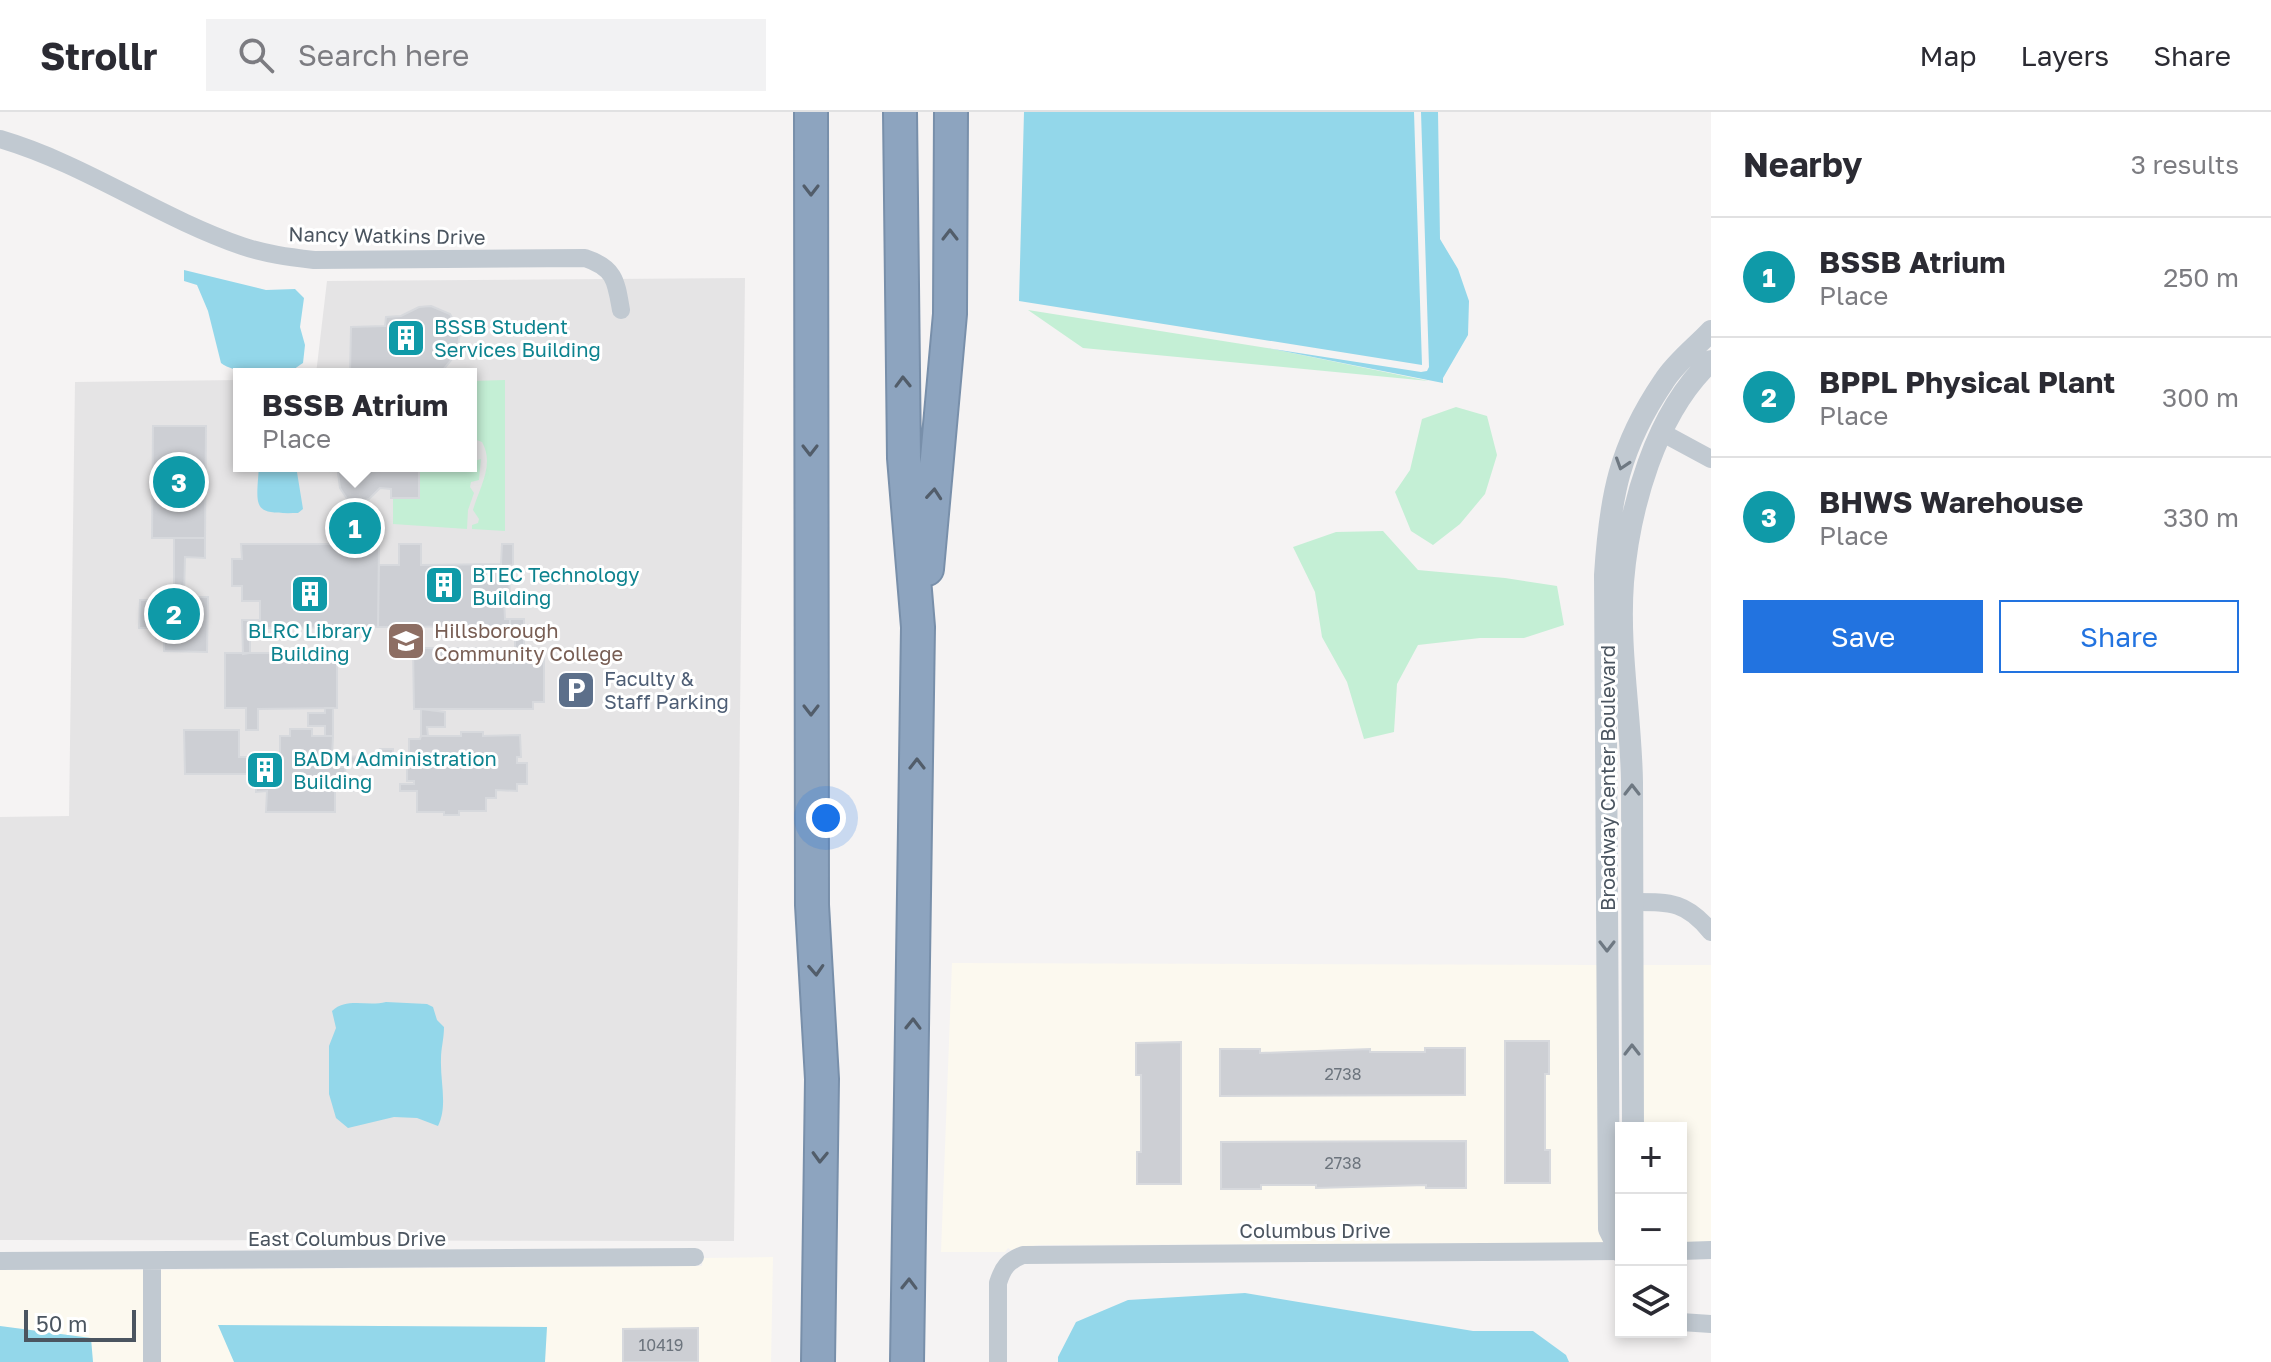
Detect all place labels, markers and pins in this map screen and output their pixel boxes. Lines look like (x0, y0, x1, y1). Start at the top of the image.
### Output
place label: BSSB Student Services Building (434, 314, 601, 361)
building icon: BSSB Student Services Building (385, 317, 427, 359)
pin: 3 (153, 452, 205, 512)
pin: 1 (329, 498, 381, 558)
place label: BTEC Technology Building (472, 562, 640, 609)
building icon: BTEC Technology Building (423, 564, 465, 606)
building icon: BLRC Library Building (289, 573, 331, 615)
pin: 2 (148, 584, 200, 644)
place label: BLRC Library Building (248, 618, 372, 665)
place label: Hillsborough Community College (434, 618, 623, 665)
school or university icon: Hillsborough Community College (385, 620, 427, 662)
place label: Faculty & Staff Parking (604, 666, 729, 713)
parking icon: Faculty & Staff Parking (555, 669, 597, 711)
place label: BADM Administration Building (293, 746, 497, 793)
building icon: BADM Administration Building (244, 749, 286, 791)

